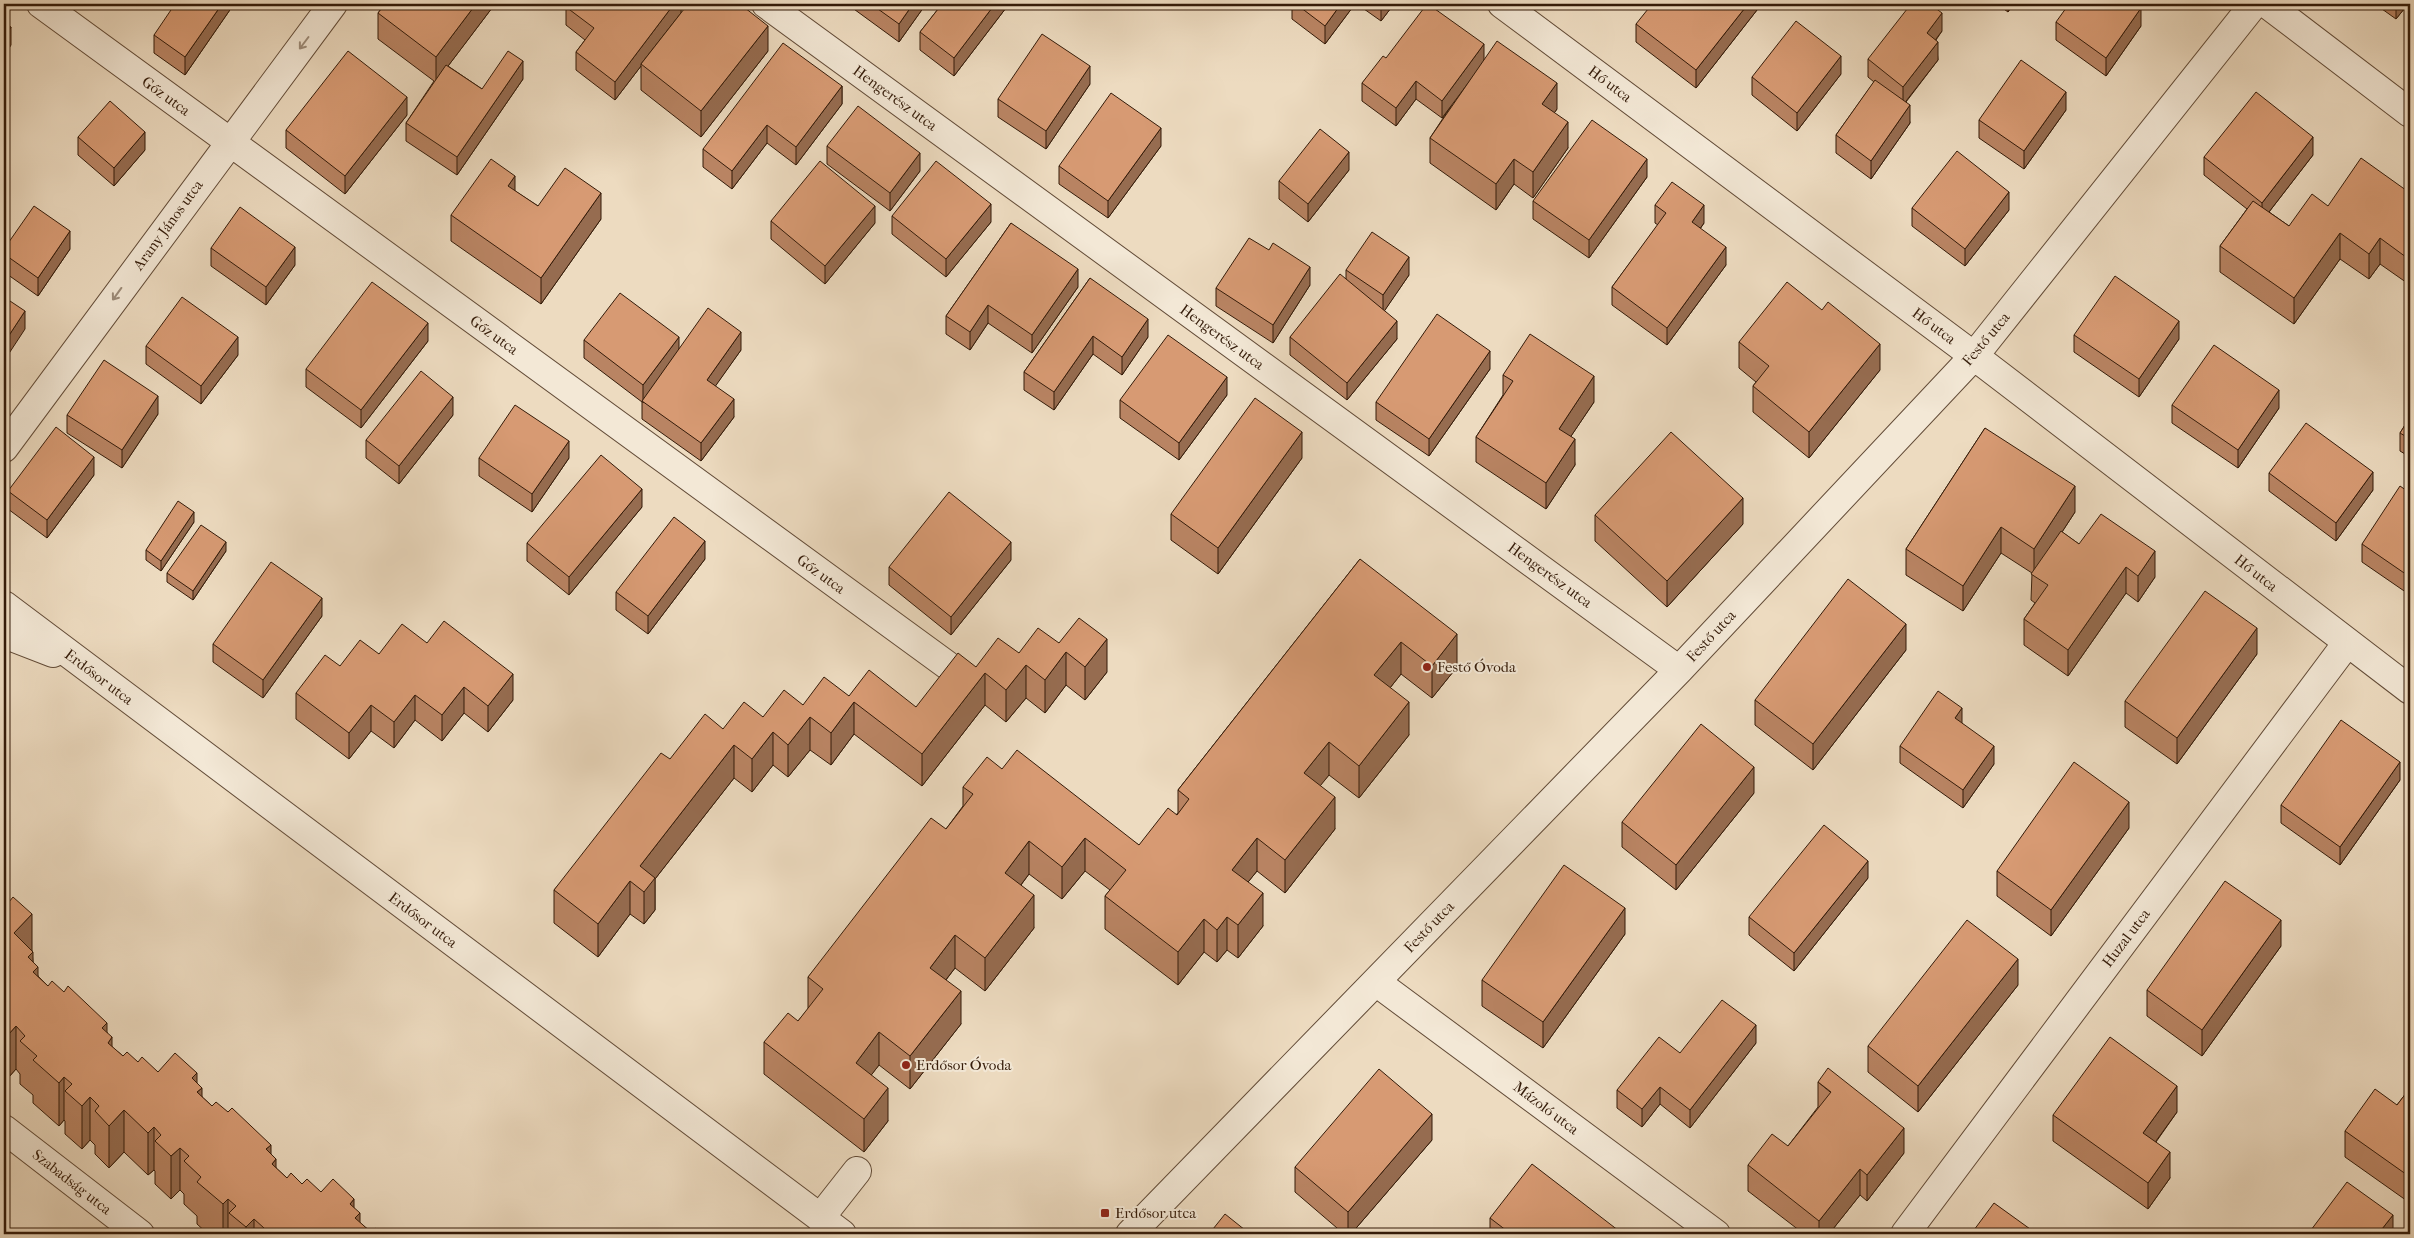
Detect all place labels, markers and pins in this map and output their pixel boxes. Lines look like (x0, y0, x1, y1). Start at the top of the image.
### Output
place label: Festő Óvoda (1437, 658, 1517, 676)
marker: Festő Óvoda (1421, 661, 1433, 673)
place label: Erdősor Óvoda (916, 1056, 1013, 1074)
marker: Erdősor Óvoda (900, 1059, 912, 1071)
place label: Erdősor utca (1115, 1204, 1197, 1222)
marker: Erdősor utca (1099, 1207, 1111, 1219)

